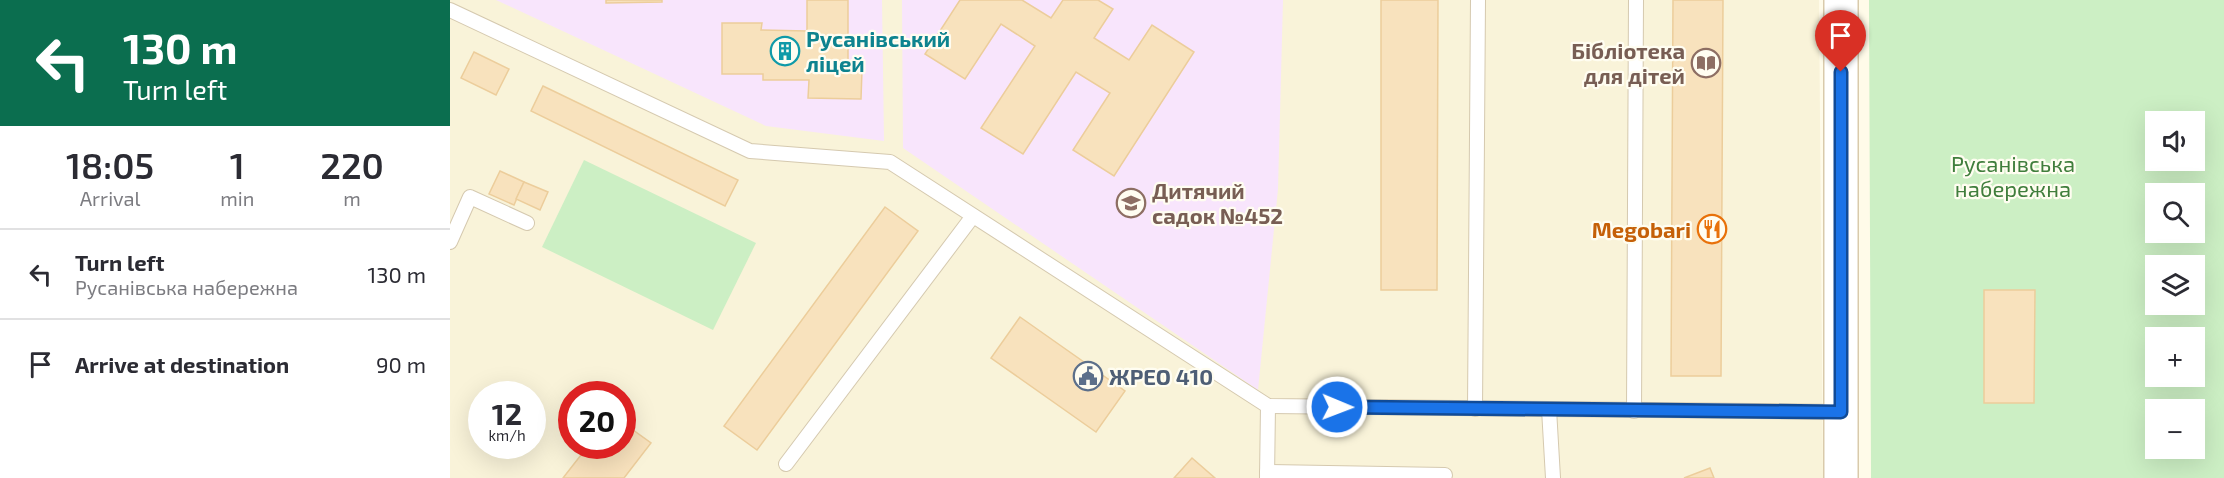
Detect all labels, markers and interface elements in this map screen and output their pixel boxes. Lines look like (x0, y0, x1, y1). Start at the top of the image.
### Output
pin (1815, 10, 1866, 72)
icon: arrive (1824, 19, 1857, 52)
text: 130 m (123, 22, 238, 72)
icon: left (24, 24, 102, 102)
place label: Русанівський ліцей (806, 25, 950, 76)
building icon: Русанівський ліцей (769, 35, 801, 67)
place label: Бібліотека для дітей (1571, 37, 1685, 88)
library icon: Бібліотека для дітей (1690, 47, 1722, 79)
text: Turn left (123, 73, 227, 105)
map controls (2145, 111, 2205, 459)
button: sound (2145, 111, 2205, 171)
text: 18:05 (66, 143, 154, 186)
text: 1 (230, 143, 245, 186)
text: 220 (320, 143, 384, 186)
park label: Русанівська набережна (1951, 150, 2075, 201)
place label: Дитячий садок №452 (1152, 177, 1283, 228)
button: search (2145, 183, 2205, 243)
text: Arrival (80, 186, 141, 210)
text: min (220, 186, 254, 210)
text: m (343, 186, 361, 210)
school or university icon: Дитячий садок №452 (1115, 187, 1147, 219)
restaurant icon: Megobari (1696, 213, 1728, 245)
place label: Megobari (1592, 216, 1691, 242)
text: Turn left (75, 249, 164, 275)
button: layers (2145, 255, 2205, 315)
icon: left (24, 258, 57, 291)
text: 130 m (368, 261, 426, 287)
text: Русанівська набережна (75, 275, 298, 299)
button: + (2145, 327, 2205, 387)
icon: arrive (24, 348, 57, 381)
text: Arrive at destination (75, 351, 289, 377)
text: 90 m (376, 351, 426, 377)
public building icon: ЖРЕО 410 (1072, 360, 1104, 392)
place label: ЖРЕО 410 (1109, 363, 1213, 389)
position arrow (1305, 375, 1369, 439)
speed limit sign: 20 (558, 381, 636, 459)
text: 12 (492, 395, 522, 431)
button: − (2145, 399, 2205, 459)
text: km/h (488, 426, 526, 444)

